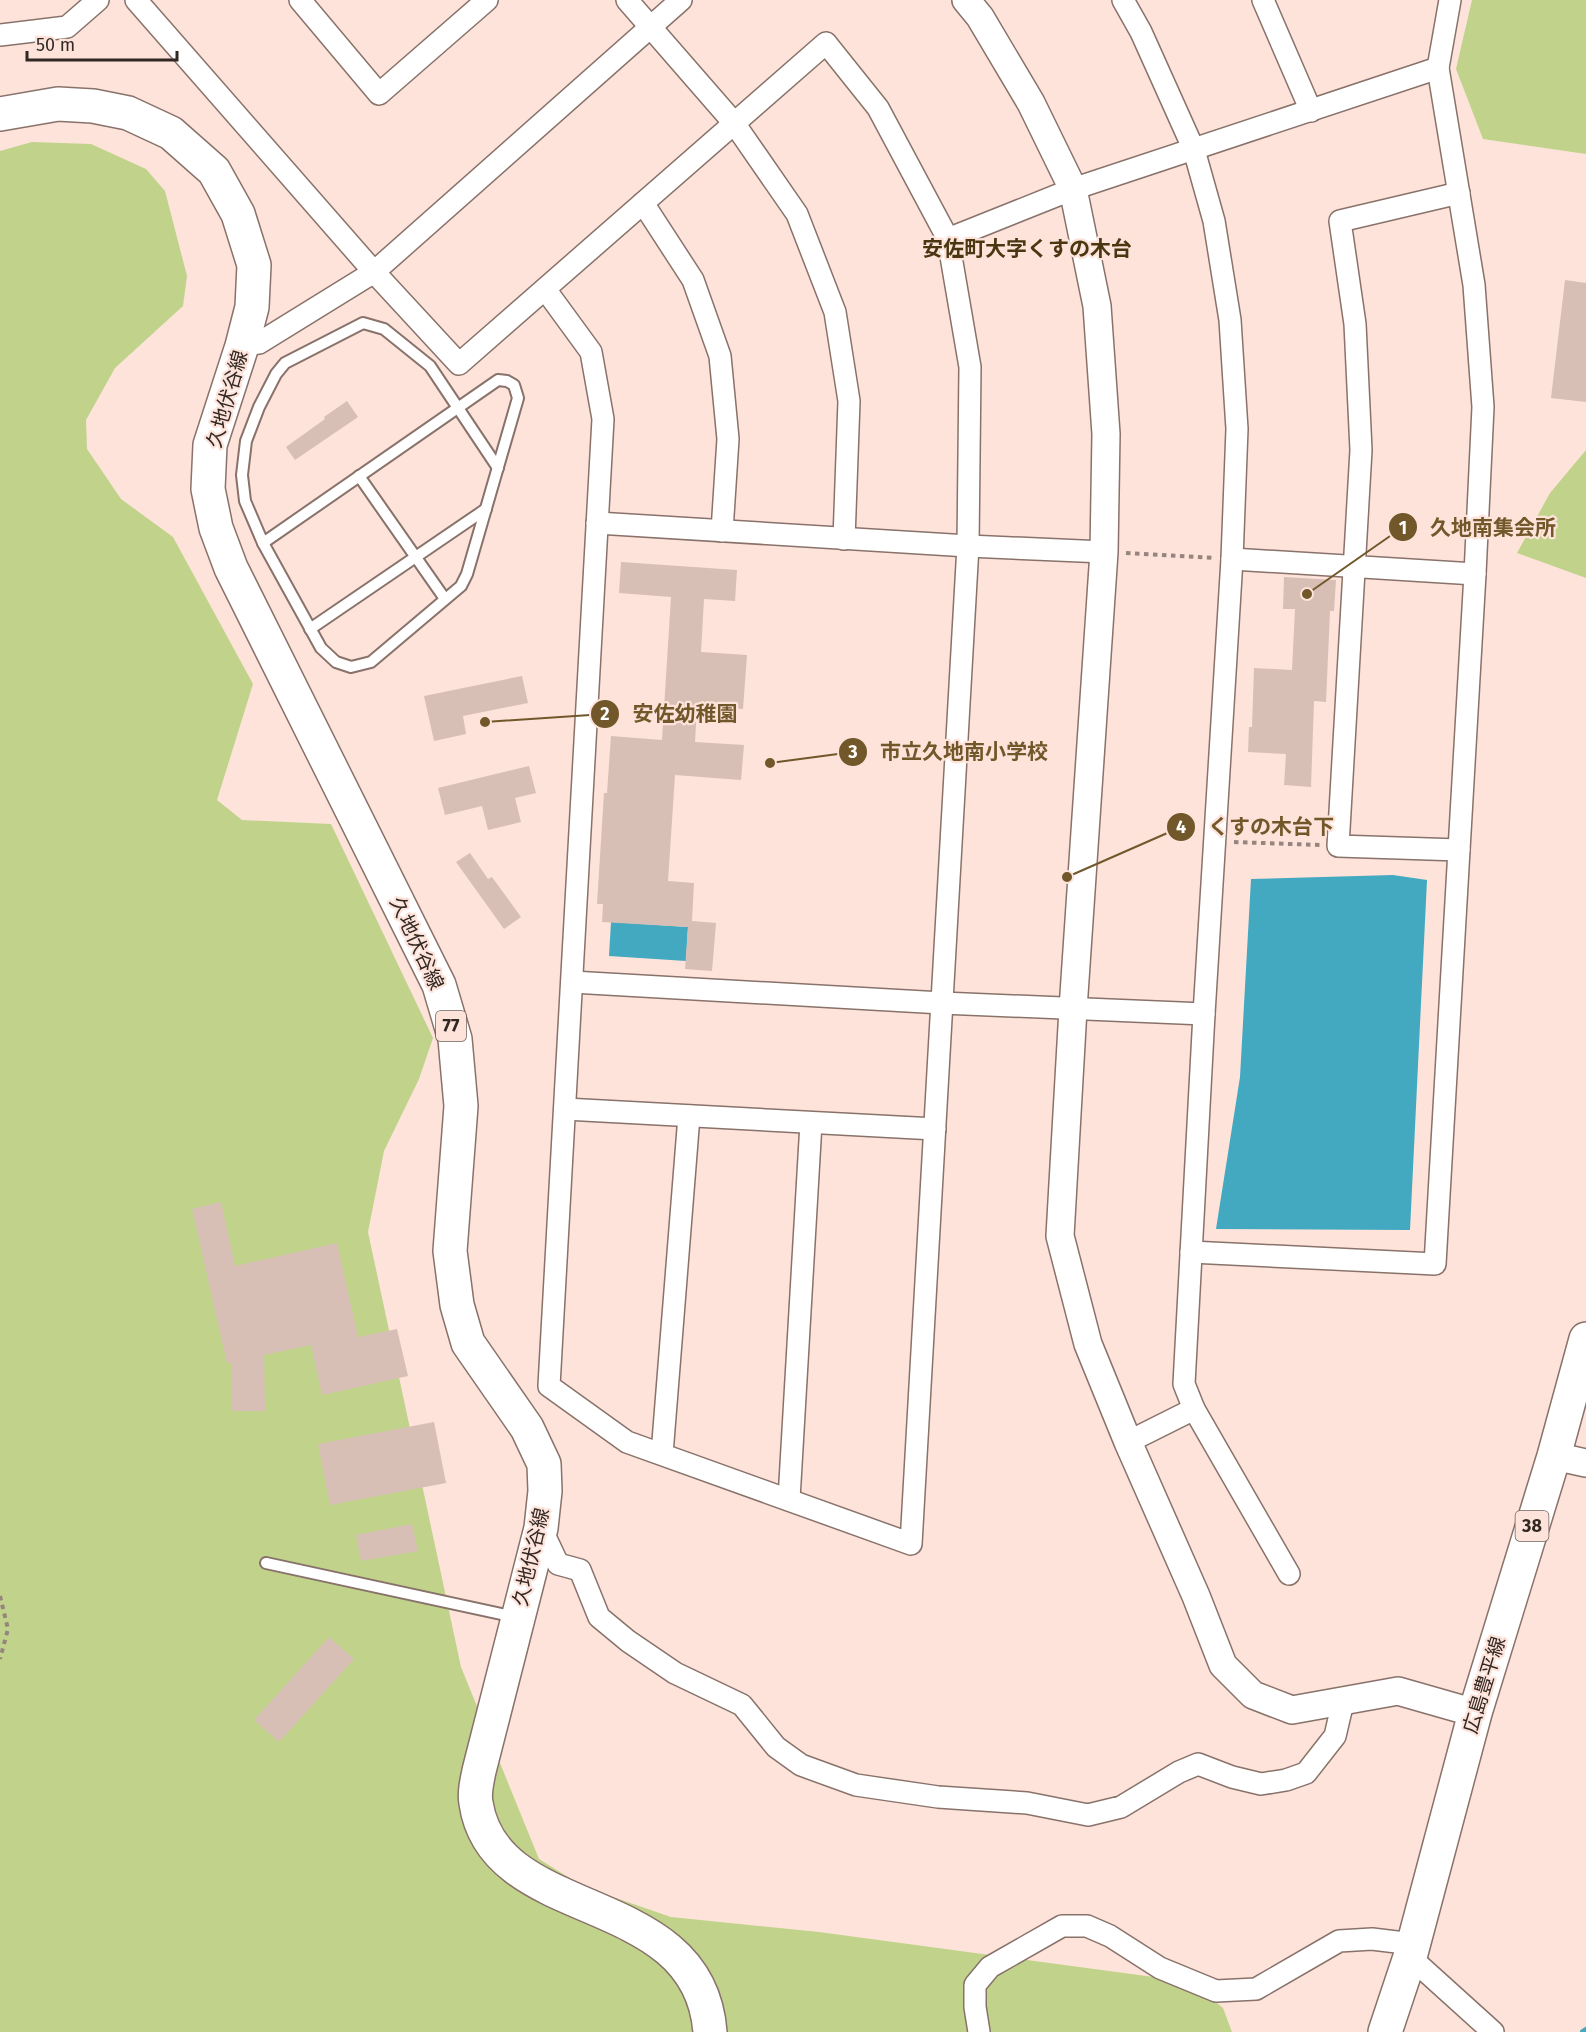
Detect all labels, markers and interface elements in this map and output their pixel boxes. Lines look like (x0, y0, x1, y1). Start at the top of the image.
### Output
scale bar (27, 24, 177, 62)
text: 50 m (36, 34, 75, 56)
district label: 安佐町大字くすの木台 (922, 236, 1132, 262)
street label: 久地伏谷線 (202, 348, 252, 450)
callout: 久地南集会所 (1388, 508, 1568, 547)
text: 久地南集会所 (1430, 515, 1556, 541)
text: 1 (1399, 517, 1407, 539)
callout: 安佐幼稚園 (590, 694, 749, 733)
text: 安佐幼稚園 (633, 701, 738, 727)
text: 2 (600, 703, 610, 725)
callout: 市立久地南小学校 (838, 732, 1060, 771)
text: 市立久地南小学校 (880, 739, 1048, 765)
text: 3 (847, 741, 858, 763)
callout: くすの木台下 (1166, 807, 1346, 846)
text: くすの木台下 (1208, 814, 1334, 840)
text: 4 (1176, 816, 1186, 838)
street label: 久地伏谷線 (385, 893, 449, 993)
road number: 77 (436, 1011, 466, 1041)
street label: 久地伏谷線 (508, 1506, 554, 1608)
road number: 38 (1516, 1511, 1549, 1541)
street label: 広島豊平線 (1458, 1634, 1510, 1736)

